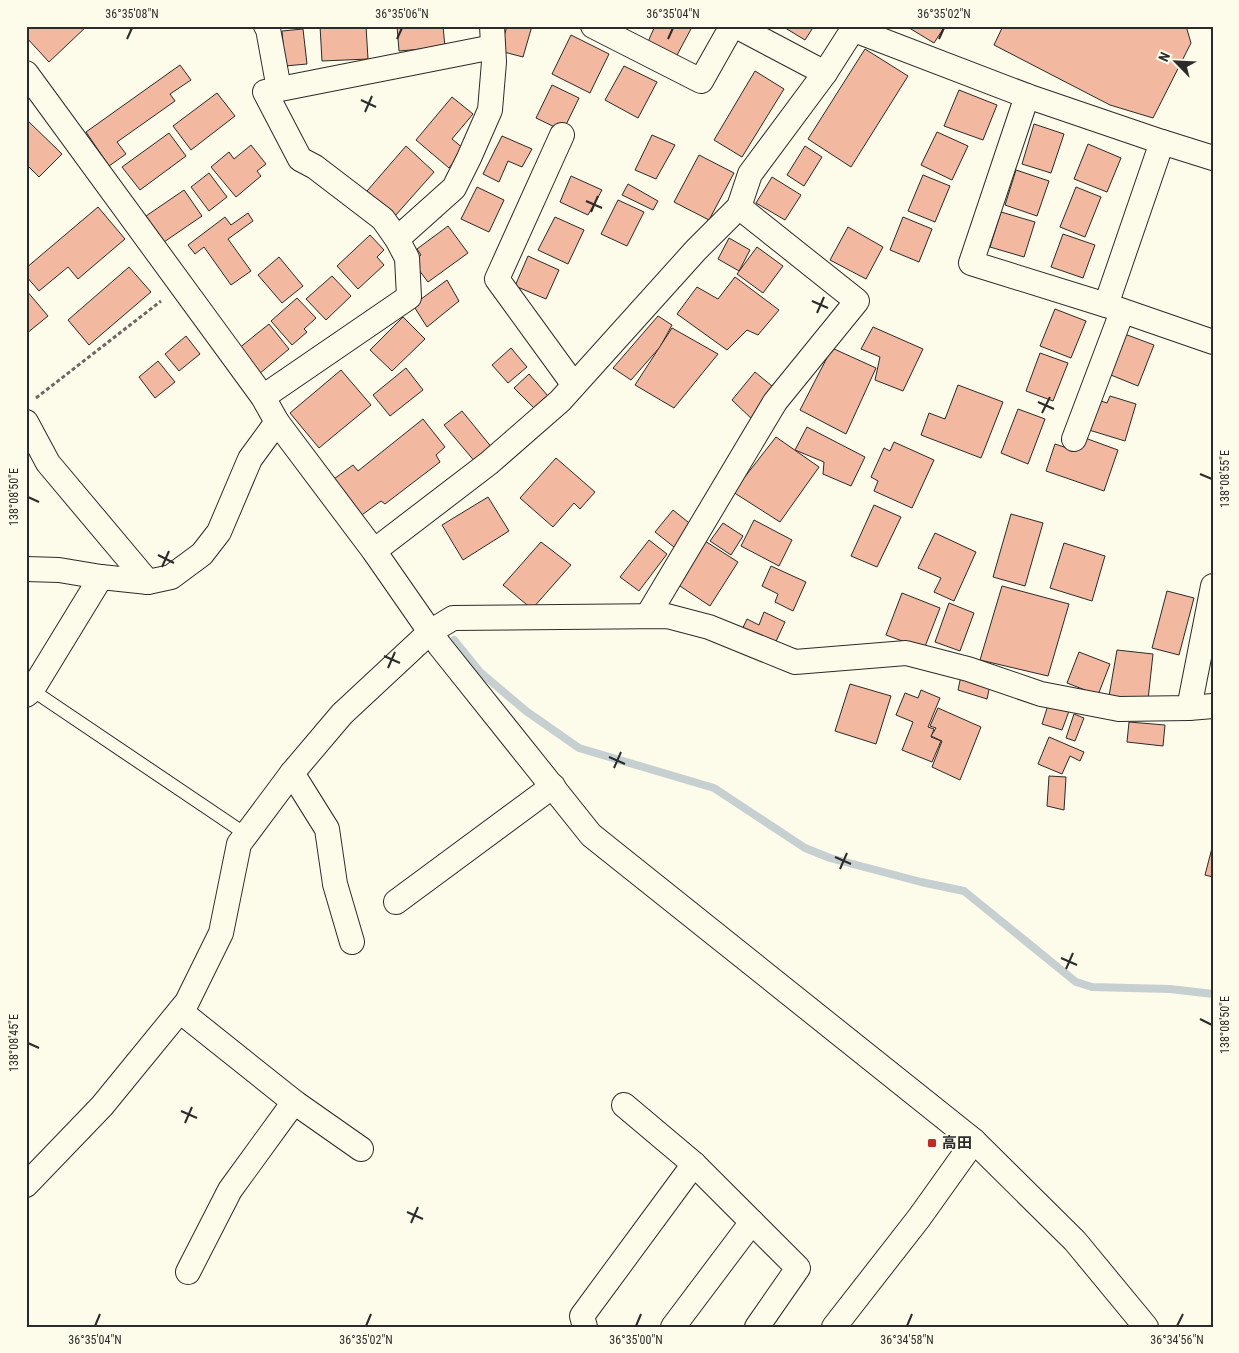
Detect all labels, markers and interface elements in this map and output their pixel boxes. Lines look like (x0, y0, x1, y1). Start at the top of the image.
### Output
text: 36°35'08"N (105, 7, 159, 21)
text: 36°35'06"N (375, 7, 429, 21)
text: 36°35'04"N (646, 7, 700, 21)
text: 36°35'02"N (917, 7, 971, 21)
north arrow (1152, 38, 1202, 88)
text: N (1155, 50, 1173, 64)
text: 138°08'55"E (1218, 450, 1232, 508)
text: 138°08'50"E (7, 468, 21, 526)
text: 138°08'50"E (1218, 996, 1232, 1054)
text: 138°08'45"E (7, 1014, 21, 1072)
place label: 高田 (942, 1134, 972, 1152)
marker: 高田 (926, 1137, 938, 1149)
text: 36°35'04"N (68, 1333, 122, 1347)
text: 36°35'02"N (339, 1333, 393, 1347)
text: 36°35'00"N (609, 1333, 663, 1347)
text: 36°34'58"N (880, 1333, 934, 1347)
text: 36°34'56"N (1150, 1333, 1204, 1347)

